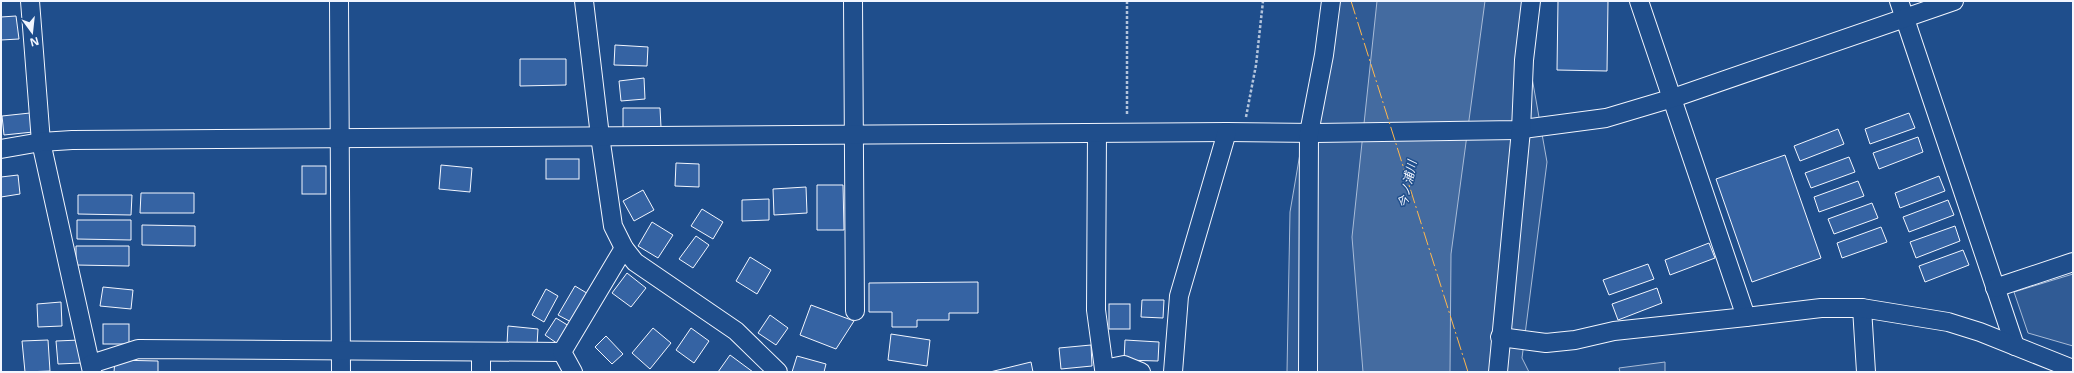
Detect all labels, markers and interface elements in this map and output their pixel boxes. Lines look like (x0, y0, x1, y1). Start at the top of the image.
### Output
north arrow (12, 12, 52, 52)
text: N (28, 34, 41, 51)
water label: 今ノ浦川 (1394, 157, 1421, 209)

